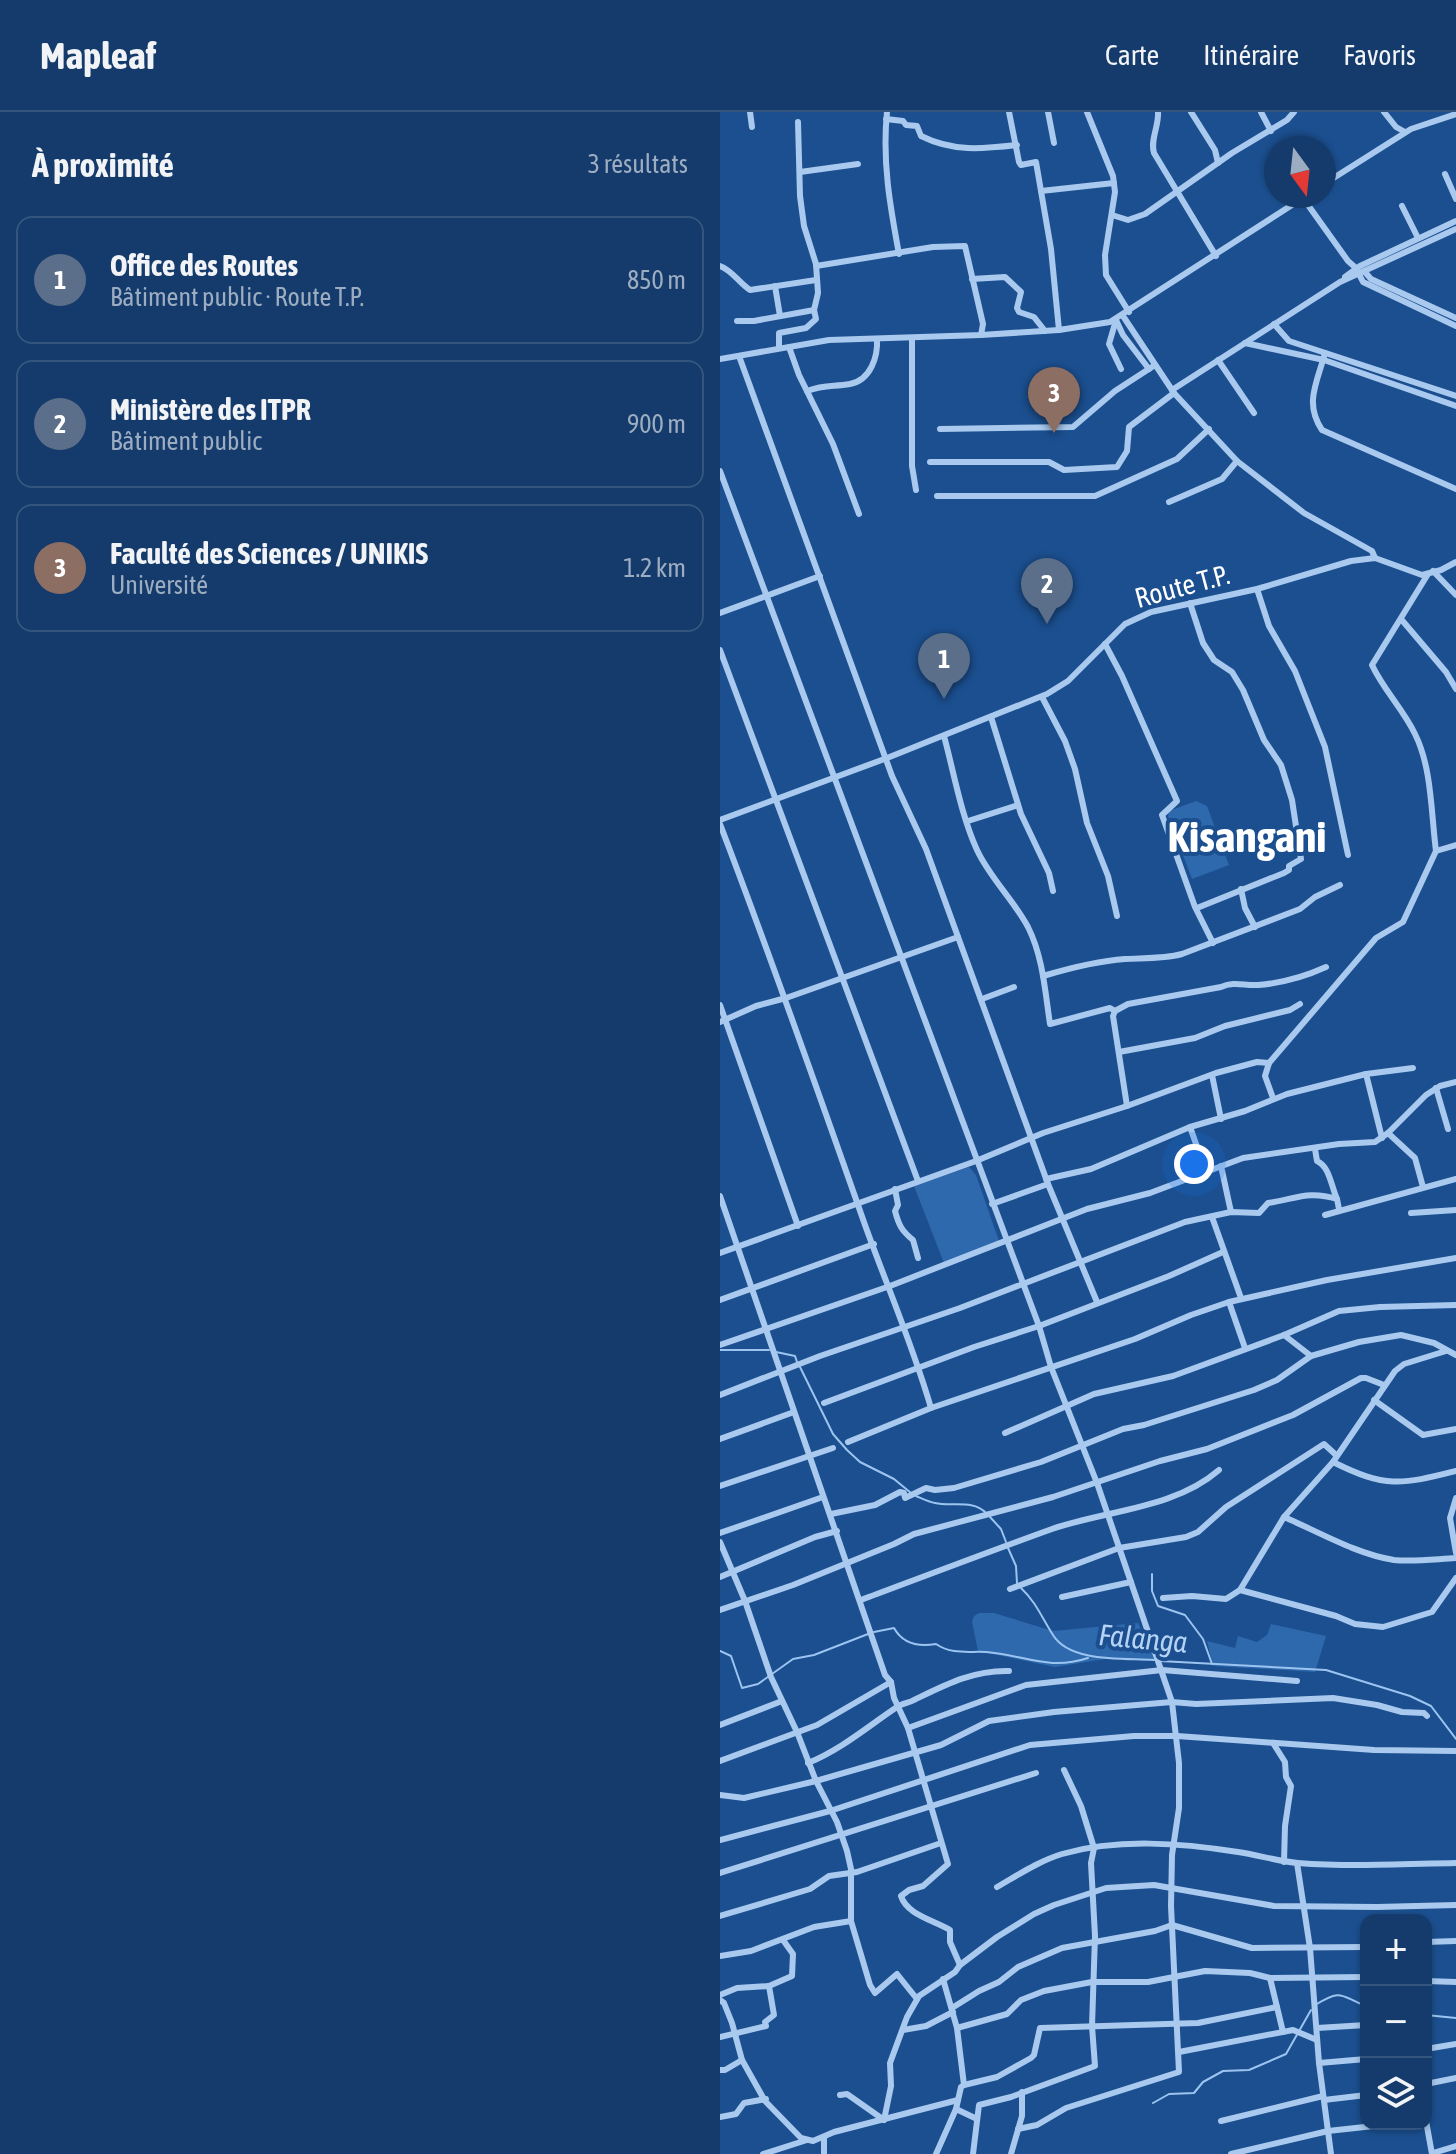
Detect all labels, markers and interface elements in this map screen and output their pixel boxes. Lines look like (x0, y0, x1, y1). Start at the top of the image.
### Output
text: Mapleaf (40, 34, 156, 77)
text: Carte (1105, 39, 1159, 71)
text: Itinéraire (1203, 39, 1299, 71)
text: Favoris (1343, 39, 1416, 71)
north arrow (1264, 136, 1336, 208)
text: À proximité (32, 145, 174, 184)
text: 3 résultats (588, 149, 688, 179)
text: Office des Routes (110, 248, 298, 282)
text: 1 (54, 265, 66, 295)
text: 850 m (627, 265, 686, 295)
text: Bâtiment public · Route T.P. (110, 282, 364, 312)
pin: 3 (1028, 367, 1080, 433)
text: Ministère des ITPR (110, 392, 311, 426)
text: 2 (54, 409, 66, 439)
text: 900 m (627, 409, 686, 439)
text: Bâtiment public (110, 426, 262, 456)
text: Faculté des Sciences / UNIKIS (110, 536, 428, 570)
text: 3 (54, 553, 66, 583)
text: 1.2 km (623, 553, 686, 583)
pin: 2 (1021, 558, 1073, 624)
street label: Route T.P. (1131, 558, 1233, 614)
text: Université (110, 570, 208, 600)
pin: 1 (918, 633, 970, 699)
district label: Kisangani (1168, 811, 1326, 861)
your location (1174, 1144, 1214, 1184)
water label: Falanga (1097, 1617, 1189, 1659)
map controls (1360, 1914, 1432, 2130)
button: + (1360, 1914, 1432, 1986)
button: − (1360, 1986, 1432, 2058)
button: layers (1360, 2058, 1432, 2130)

